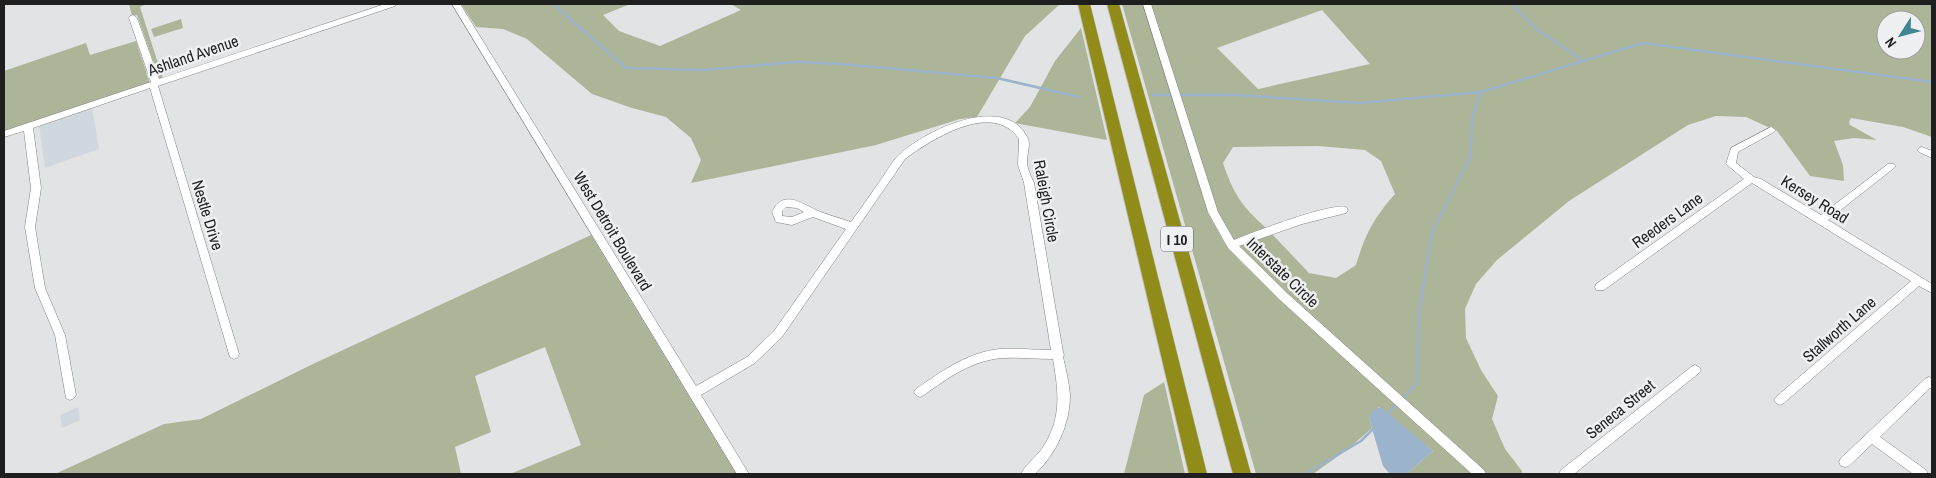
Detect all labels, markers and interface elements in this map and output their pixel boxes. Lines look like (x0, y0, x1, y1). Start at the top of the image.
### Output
north arrow (1876, 10, 1926, 60)
street label: Ashland Avenue (144, 29, 241, 81)
text: N (1881, 34, 1900, 51)
street label: Raleigh Circle (1029, 158, 1065, 244)
street label: West Detroit Boulevard (569, 167, 657, 295)
street label: Kersey Road (1777, 170, 1853, 228)
street label: Nestle Drive (187, 177, 229, 253)
street label: Reeders Lane (1627, 187, 1707, 253)
road number: I 10 (1161, 226, 1193, 252)
street label: Interstate Circle (1242, 232, 1324, 312)
street label: Stallworth Lane (1798, 291, 1880, 367)
street label: Seneca Street (1581, 374, 1660, 444)

